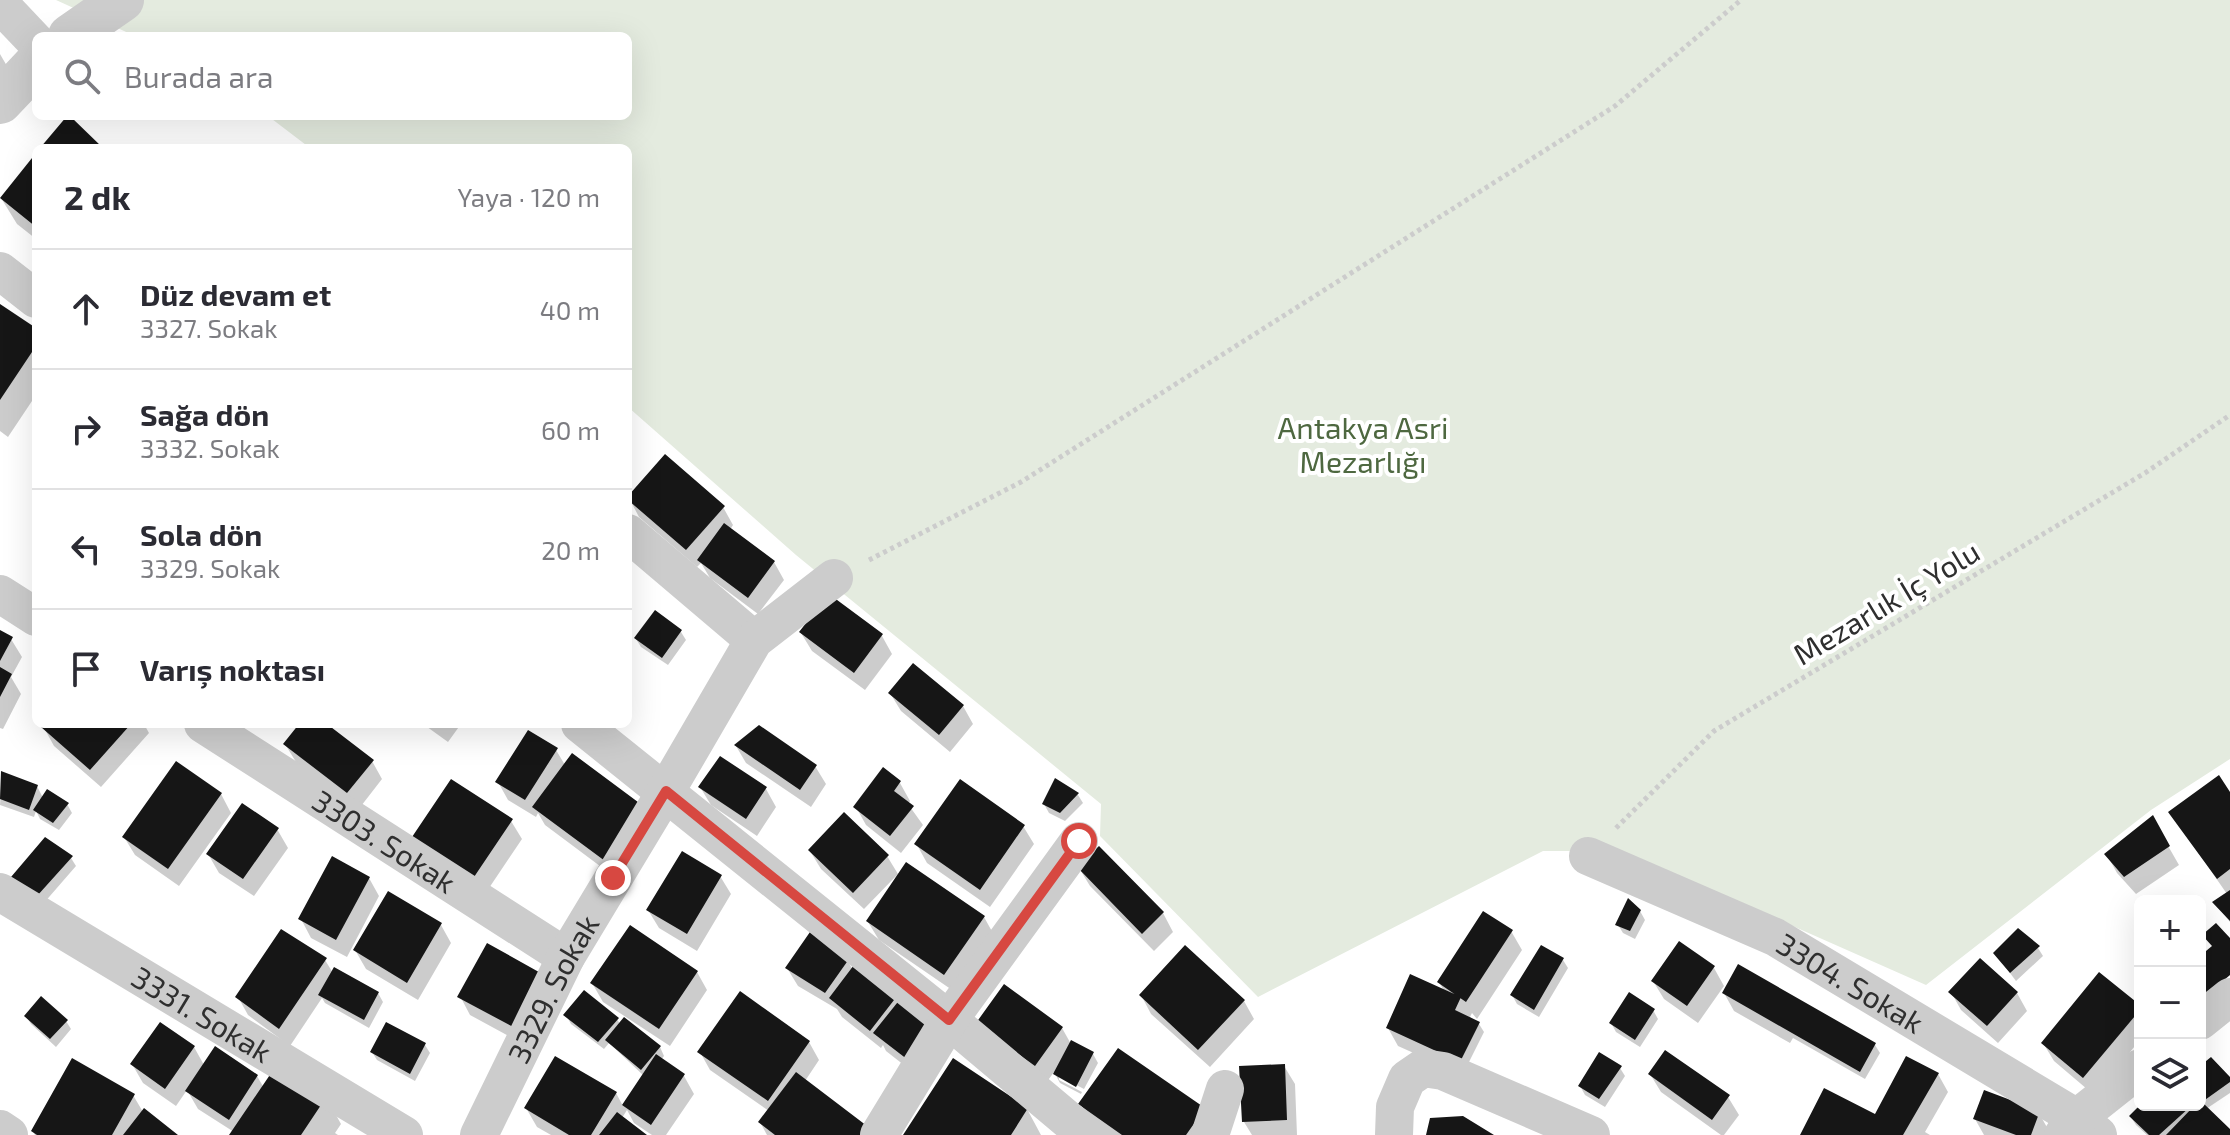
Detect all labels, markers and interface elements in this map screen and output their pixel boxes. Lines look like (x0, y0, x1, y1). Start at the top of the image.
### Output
search box (32, 32, 632, 120)
icon: search (60, 54, 104, 98)
text: Burada ara (124, 58, 274, 94)
text: 2 dk (64, 176, 130, 217)
text: Yaya · 120 m (458, 181, 600, 212)
text: Düz devam et (140, 276, 331, 312)
icon: ahead (64, 287, 108, 331)
text: 40 m (540, 294, 600, 325)
text: 3327. Sokak (140, 312, 278, 343)
text: Sağa dön (140, 396, 269, 432)
icon: right (64, 407, 108, 451)
park label: Antakya Asri Mezarlığı (1278, 409, 1448, 479)
text: 60 m (541, 414, 600, 445)
text: 3332. Sokak (140, 432, 280, 463)
text: Sola dön (140, 516, 262, 552)
icon: left (64, 527, 108, 571)
street label: Mezarlık İç Yolu (1786, 532, 1986, 673)
text: 20 m (541, 534, 600, 565)
text: 3329. Sokak (140, 552, 280, 583)
icon: arrive (64, 647, 108, 691)
text: Varış noktası (140, 651, 325, 687)
street label: 3303. Sokak (307, 782, 463, 900)
route start (1061, 823, 1097, 859)
route end (595, 860, 631, 896)
map controls (2134, 895, 2206, 1111)
button: + (2134, 895, 2206, 967)
street label: 3329. Sokak (499, 908, 606, 1068)
street label: 3304. Sokak (1771, 925, 1930, 1040)
street label: 3331. Sokak (126, 958, 279, 1069)
button: − (2134, 967, 2206, 1039)
button: layers (2134, 1039, 2206, 1111)

